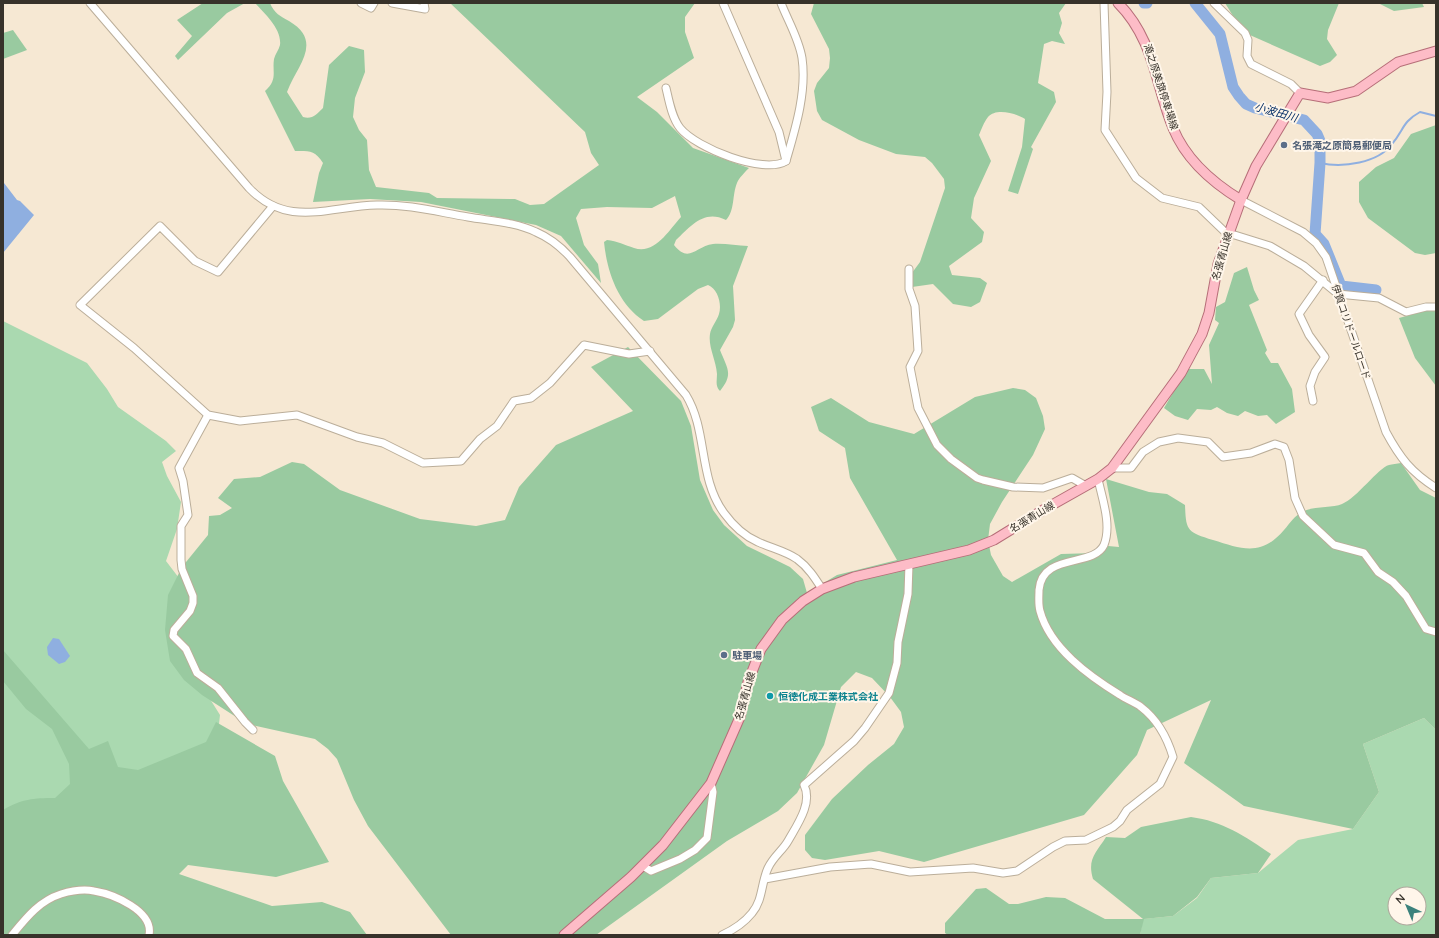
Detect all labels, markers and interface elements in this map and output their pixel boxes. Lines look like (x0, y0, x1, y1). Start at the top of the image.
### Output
street label: 滝之原美旗停車場線 (1141, 42, 1181, 132)
water label: 小波田川 (1253, 99, 1300, 125)
place label: 名張滝之原簡易郵便局 (1292, 139, 1392, 152)
marker: 名張滝之原簡易郵便局 (1279, 140, 1289, 150)
street label: 名張青山線 (1209, 230, 1235, 282)
street label: 伊賀コリドールロード (1329, 283, 1373, 381)
street label: 名張青山線 (1007, 499, 1057, 535)
place label: 駐車場 (732, 649, 762, 662)
marker: 駐車場 (719, 650, 729, 660)
street label: 名張青山線 (732, 670, 758, 722)
place label: 恒徳化成工業株式会社 (778, 690, 879, 703)
marker: 恒徳化成工業株式会社 (765, 691, 775, 701)
north arrow (1387, 886, 1427, 926)
text: N (1392, 891, 1408, 907)

